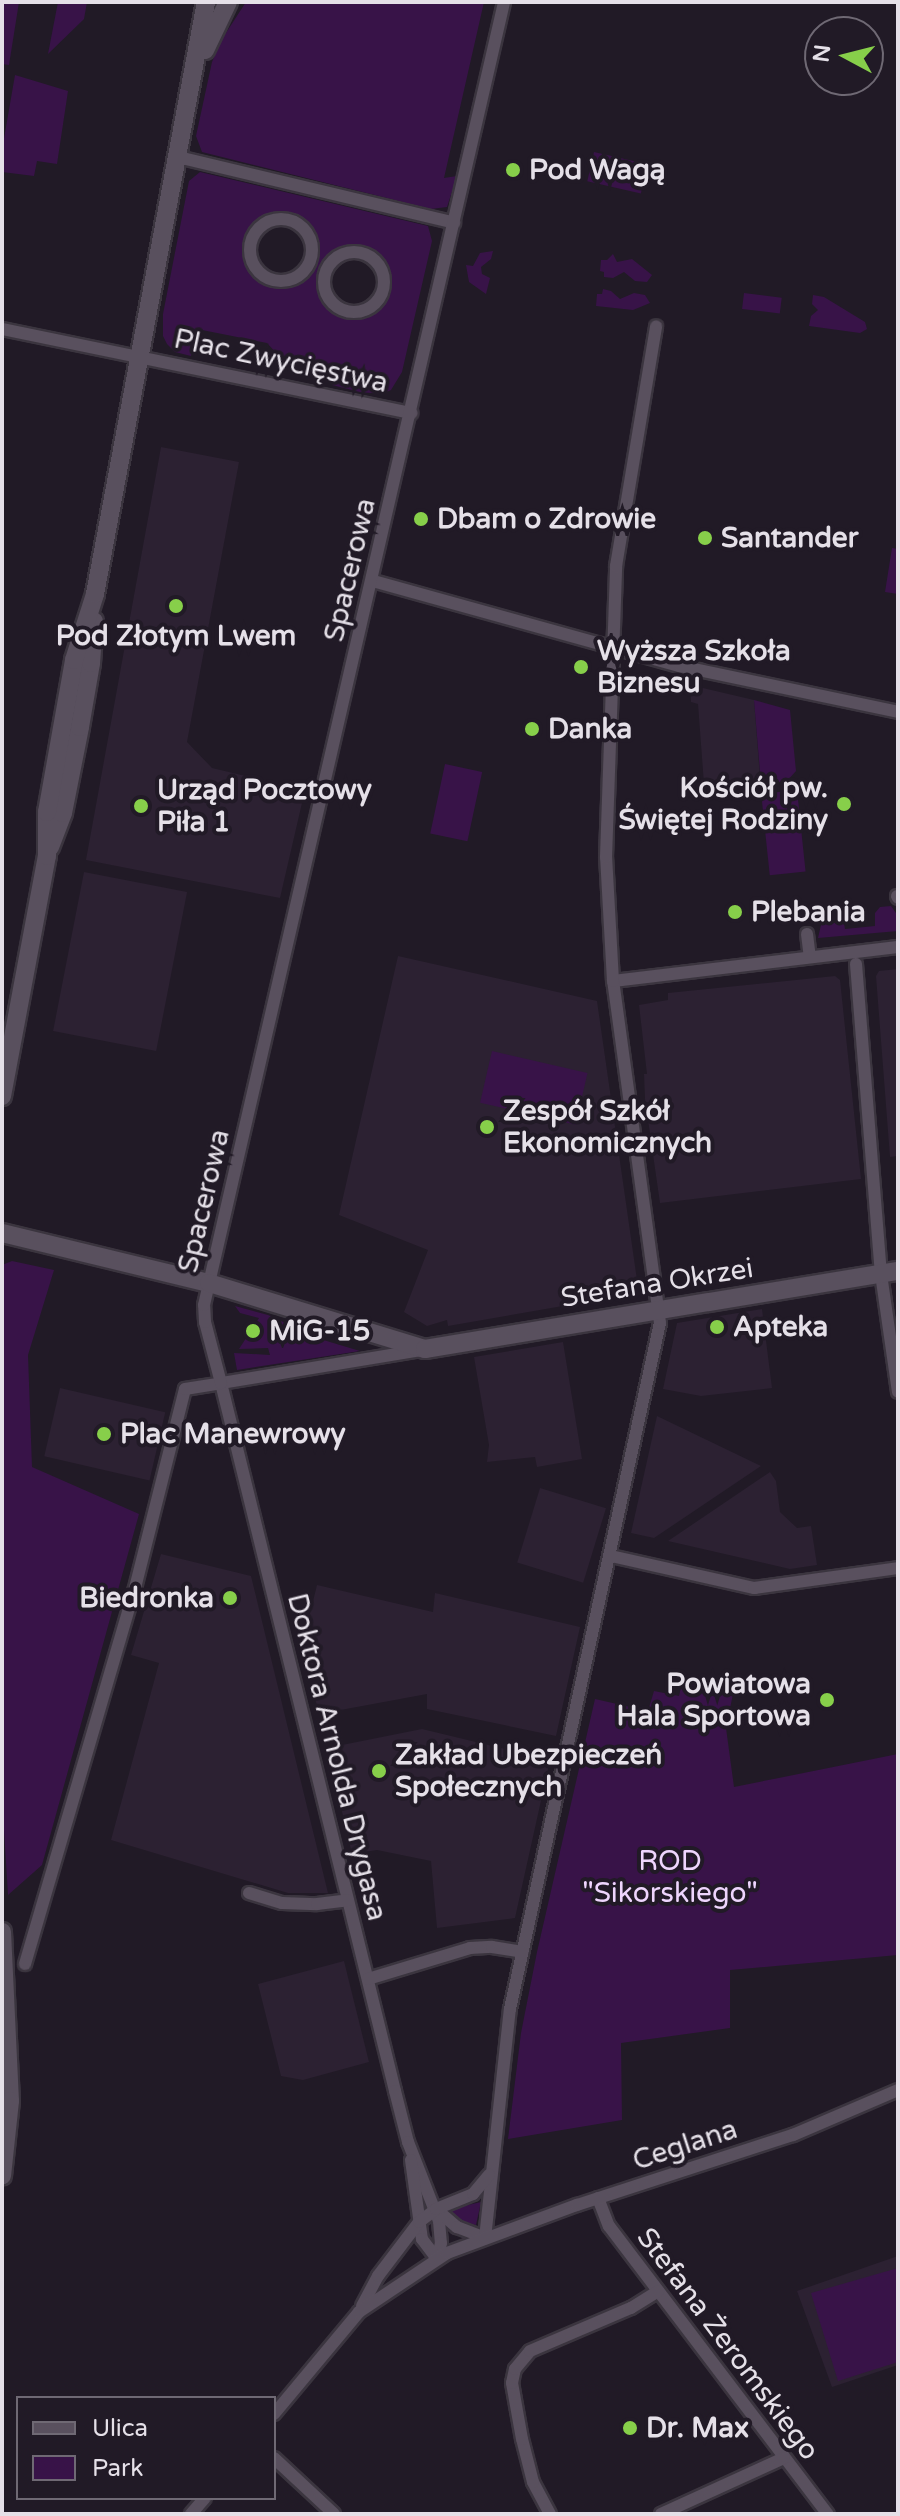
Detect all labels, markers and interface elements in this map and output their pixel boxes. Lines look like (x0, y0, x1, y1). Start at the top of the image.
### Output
north arrow (804, 16, 884, 96)
text: N (808, 43, 836, 64)
place label: Pod Wagą (529, 153, 665, 187)
marker: Pod Wagą (504, 161, 522, 179)
street label: Plac Zwycięstwa (171, 322, 391, 400)
street label: Spacerowa (317, 495, 383, 645)
place label: Dbam o Zdrowie (437, 502, 656, 536)
marker: Dbam o Zdrowie (412, 510, 430, 528)
place label: Santander (721, 521, 858, 555)
marker: Santander (696, 529, 714, 547)
marker: Pod Złotym Lwem (167, 597, 185, 615)
place label: Pod Złotym Lwem (56, 619, 296, 653)
place label: Wyższa Szkoła Biznesu (597, 634, 791, 700)
marker: Wyższa Szkoła Biznesu (572, 658, 590, 676)
place label: Danka (548, 712, 632, 746)
marker: Danka (523, 720, 541, 738)
place label: Kościół pw. Świętej Rodziny (619, 771, 828, 837)
place label: Urząd Pocztowy Piła 1 (157, 773, 372, 839)
marker: Kościół pw. Świętej Rodziny (835, 795, 853, 813)
marker: Urząd Pocztowy Piła 1 (132, 797, 150, 815)
place label: Plebania (751, 895, 866, 929)
marker: Plebania (726, 903, 744, 921)
place label: Zespół Szkół Ekonomicznych (503, 1094, 712, 1160)
marker: Zespół Szkół Ekonomicznych (478, 1118, 496, 1136)
street label: Spacerowa (171, 1126, 237, 1276)
street label: Stefana Okrzei (558, 1251, 756, 1315)
place label: Apteka (733, 1310, 828, 1344)
place label: MiG-15 (269, 1314, 370, 1348)
marker: Apteka (708, 1318, 726, 1336)
marker: MiG-15 (244, 1322, 262, 1340)
place label: Plac Manewrowy (120, 1417, 346, 1451)
marker: Plac Manewrowy (95, 1425, 113, 1443)
place label: Biedronka (79, 1581, 214, 1615)
marker: Biedronka (221, 1589, 239, 1607)
street label: Doktora Arnolda Drygasa (280, 1590, 394, 1924)
place label: Powiatowa Hala Sportowa (617, 1667, 811, 1733)
marker: Powiatowa Hala Sportowa (818, 1691, 836, 1709)
place label: Zakład Ubezpieczeń Społecznych (395, 1738, 662, 1804)
marker: Zakład Ubezpieczeń Społecznych (370, 1762, 388, 1780)
park label: ROD "Sikorskiego" (582, 1844, 758, 1910)
street label: Ceglana (628, 2112, 742, 2178)
street label: Stefana Żeromskiego (630, 2221, 826, 2467)
legend (16, 2396, 276, 2500)
place label: Dr. Max (646, 2411, 749, 2445)
text: Ulica (92, 2414, 148, 2443)
marker: Dr. Max (621, 2419, 639, 2437)
text: Park (92, 2454, 143, 2483)

